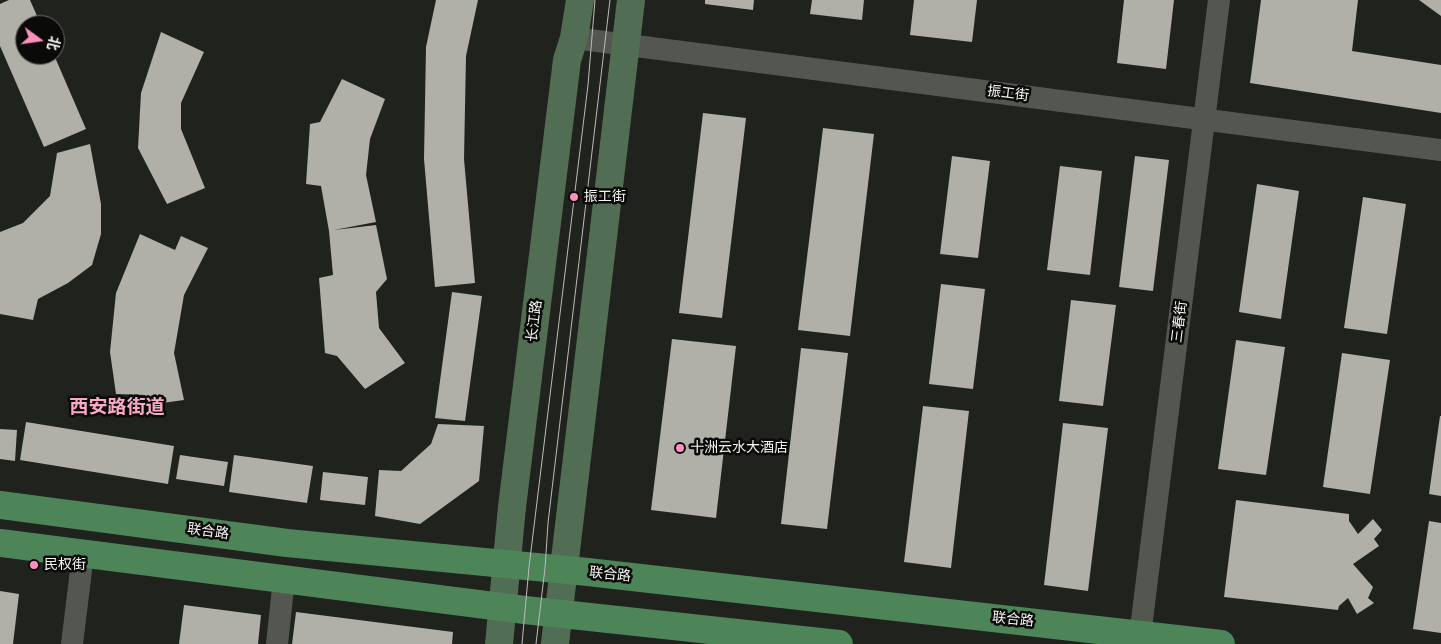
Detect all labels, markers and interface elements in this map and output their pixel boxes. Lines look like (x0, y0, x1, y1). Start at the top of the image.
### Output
north arrow (15, 15, 65, 65)
text: 北 (44, 35, 63, 52)
street label: 振工街 (986, 83, 1030, 105)
place label: 振工街 (584, 189, 626, 205)
marker: 振工街 (568, 191, 580, 203)
street label: 长江路 (524, 299, 546, 343)
street label: 三春街 (1169, 300, 1191, 344)
district label: 西安路街道 (70, 397, 164, 419)
place label: 十洲云水大酒店 (690, 440, 788, 456)
marker: 十洲云水大酒店 (674, 442, 686, 454)
street label: 联合路 (186, 521, 230, 543)
place label: 民权街 (44, 557, 86, 573)
marker: 民权街 (28, 559, 40, 571)
street label: 联合路 (588, 564, 632, 586)
street label: 联合路 (991, 609, 1035, 631)

